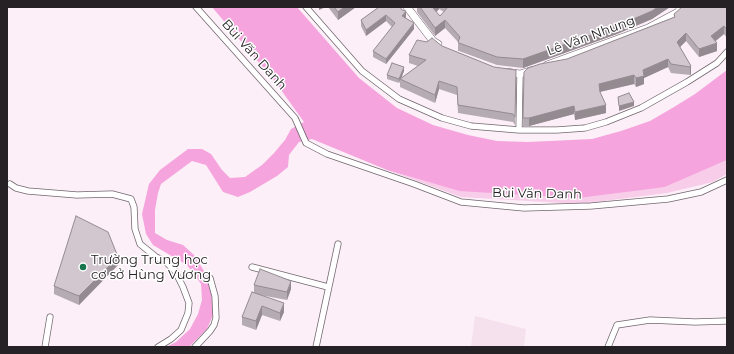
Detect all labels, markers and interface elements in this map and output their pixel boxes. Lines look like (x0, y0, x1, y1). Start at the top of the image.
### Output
street label: Lê Văn Nhung (545, 13, 637, 59)
street label: Bùi Văn Danh (218, 16, 290, 94)
street label: Bùi Văn Danh (492, 185, 582, 203)
place label: Trường Trung học cơ sở Hùng Vương (91, 252, 211, 283)
marker: Trường Trung học cơ sở Hùng Vương (78, 262, 88, 272)

